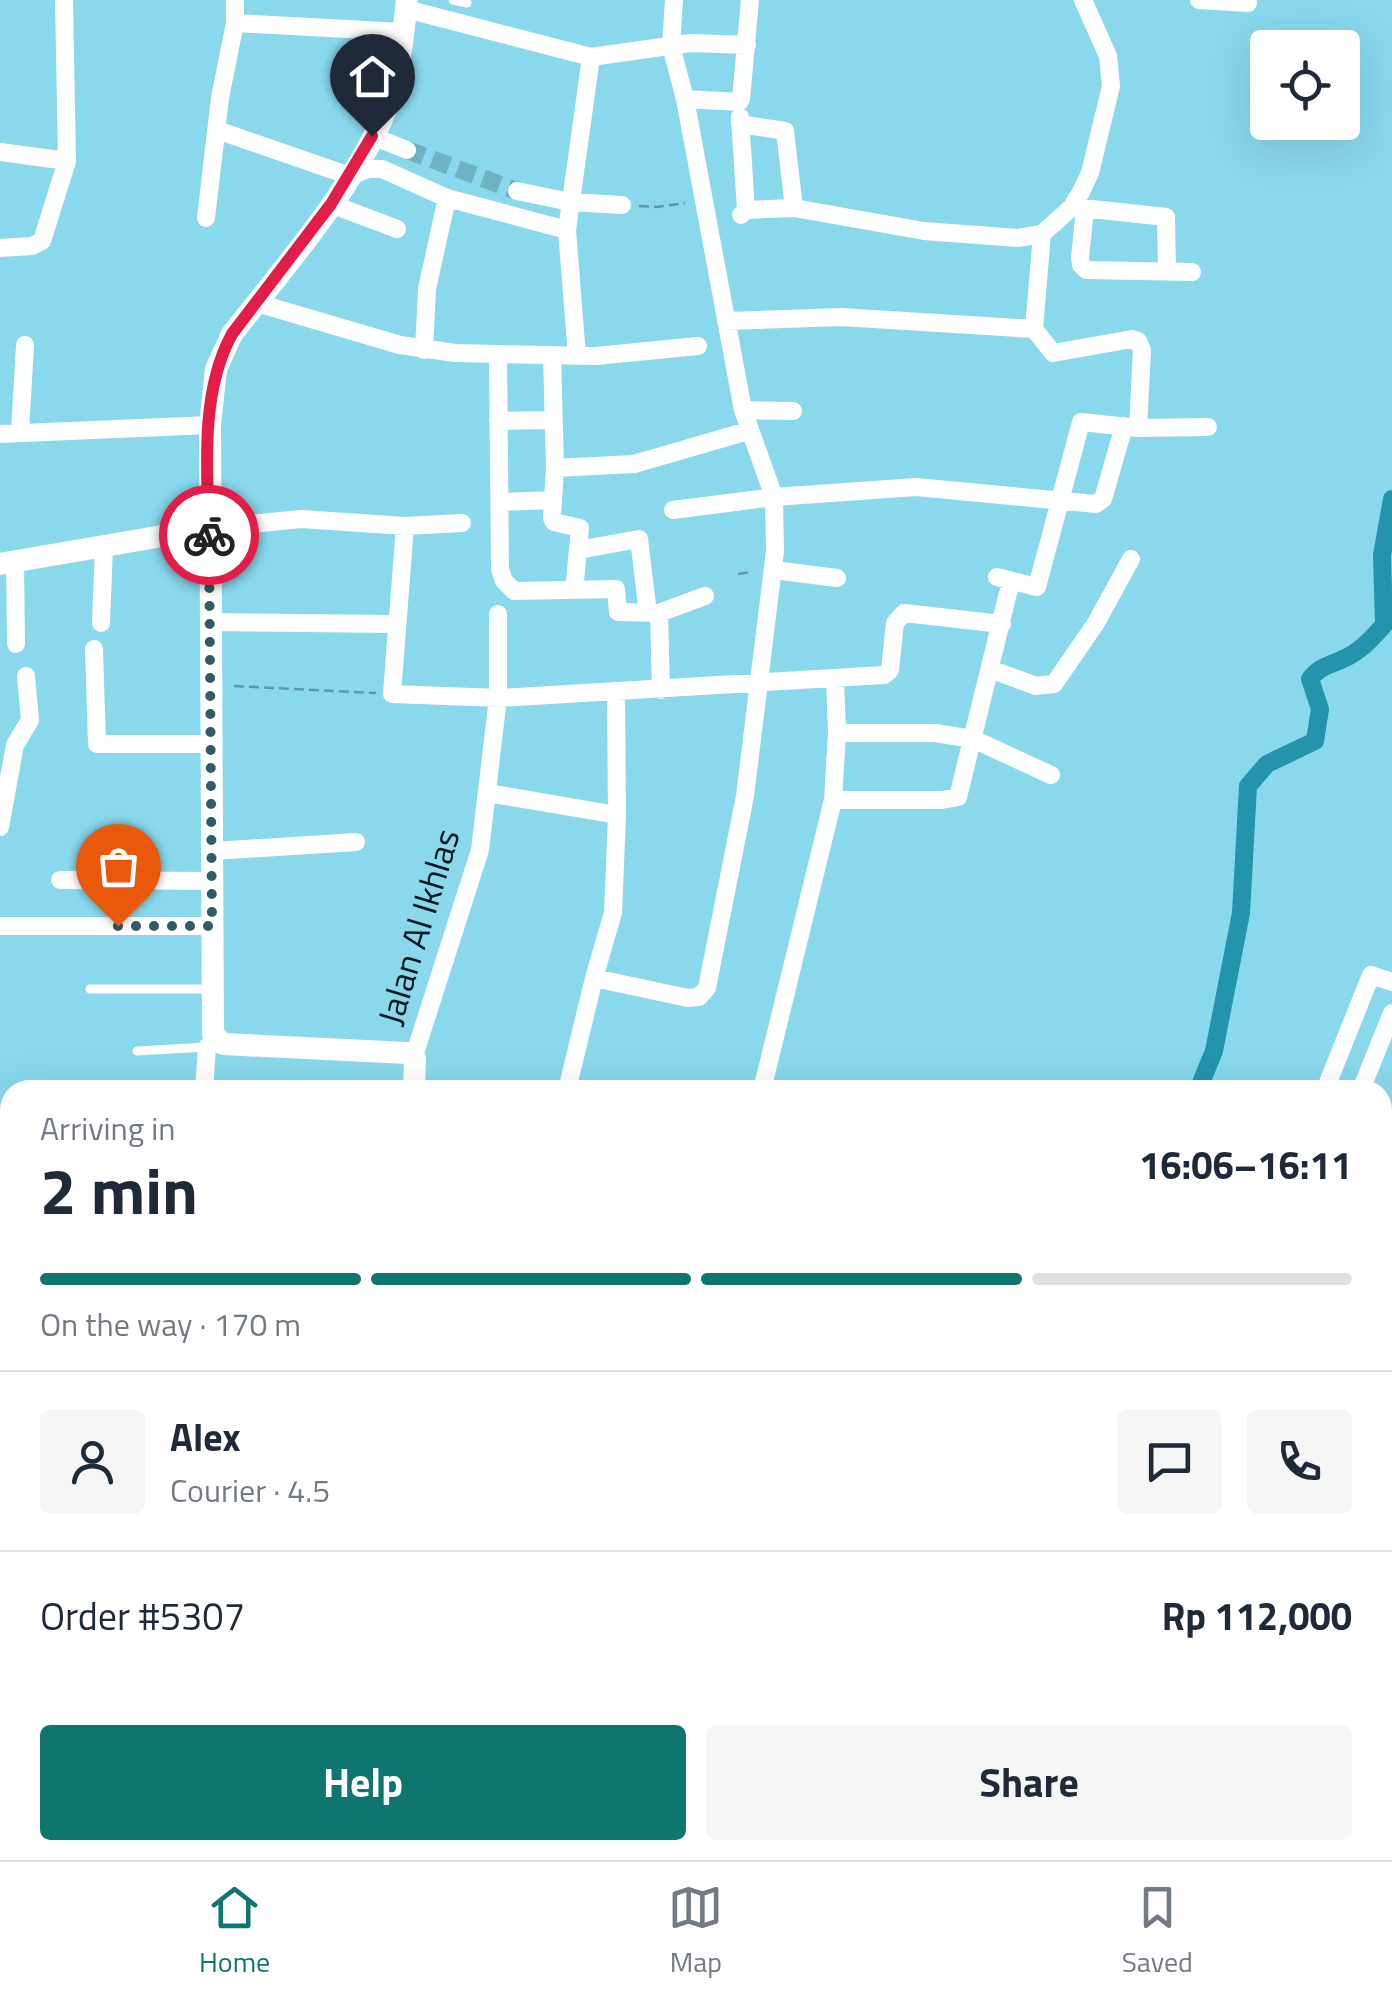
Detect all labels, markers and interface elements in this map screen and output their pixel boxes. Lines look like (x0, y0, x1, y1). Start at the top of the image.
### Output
map controls (1250, 30, 1360, 140)
button: locate (1250, 30, 1360, 140)
pin (330, 34, 415, 137)
icon: home (345, 49, 400, 104)
courier (159, 485, 259, 585)
icon: bike (182, 508, 237, 563)
street label: Jalan Al Ikhlas (363, 822, 473, 1031)
pin (76, 824, 161, 927)
icon: bag (91, 839, 146, 894)
text: Arriving in (40, 1104, 176, 1152)
text: 16:06–16:11 (1139, 1136, 1352, 1194)
text: 2 min (40, 1140, 198, 1239)
text: On the way · 170 m (40, 1300, 301, 1348)
text: Alex (170, 1408, 241, 1466)
button: person (40, 1409, 145, 1514)
button: chat (1117, 1409, 1222, 1514)
button: phone (1247, 1409, 1352, 1514)
text: Courier · 4.5 (170, 1466, 330, 1514)
text: Order #5307 (40, 1587, 245, 1645)
text: Rp 112,000 (1162, 1587, 1352, 1645)
button: Help (40, 1725, 686, 1840)
button: Share (706, 1725, 1352, 1840)
tab: Home (199, 1880, 270, 1983)
tab: Map (668, 1880, 723, 1983)
tab: Saved (1122, 1880, 1193, 1983)

